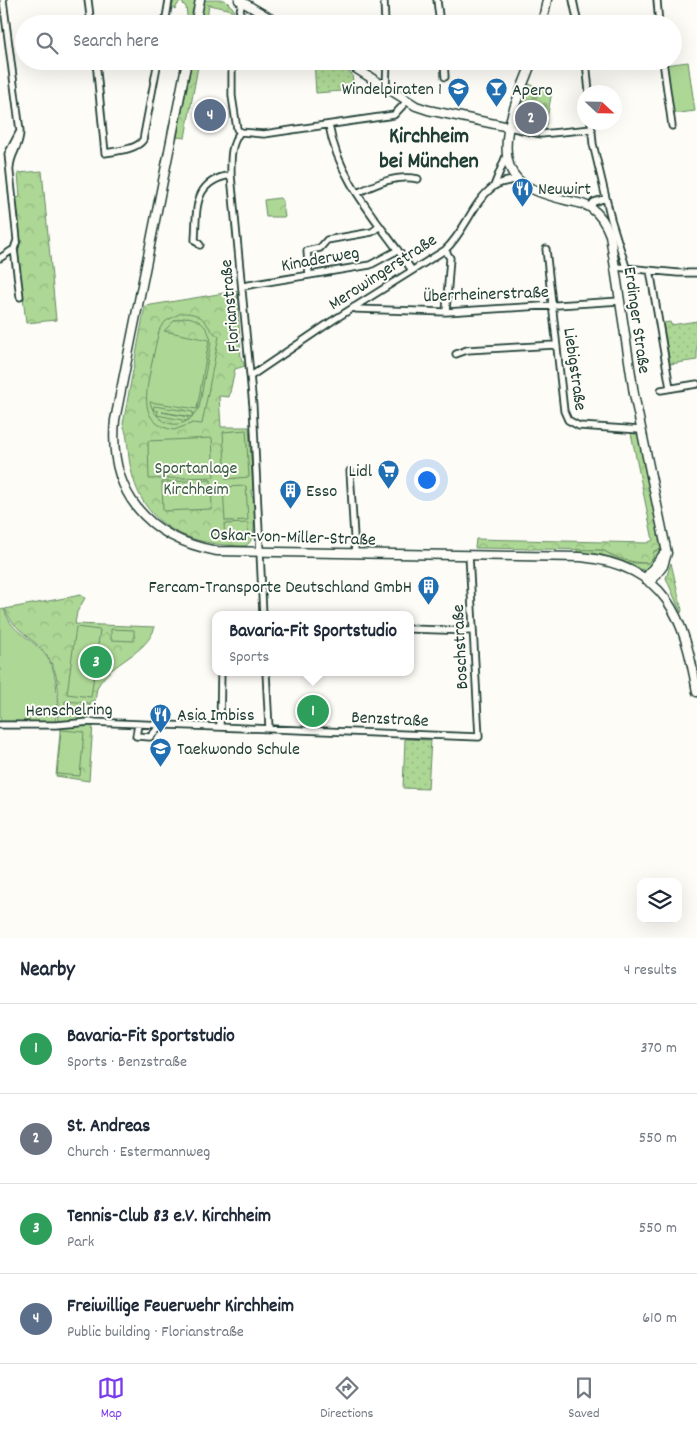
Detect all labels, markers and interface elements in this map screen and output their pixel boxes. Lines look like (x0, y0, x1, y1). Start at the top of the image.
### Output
search box (15, 15, 682, 70)
icon: search (33, 29, 61, 57)
text: Search here (73, 29, 159, 56)
school or university icon: Windelpiraten 1 (446, 76, 470, 107)
bar icon: Apero (484, 77, 508, 108)
place label: Windelpiraten 1 (342, 78, 442, 103)
place label: Apero (512, 79, 553, 104)
north arrow (577, 85, 622, 130)
pin: 4 (194, 96, 226, 134)
pin: 2 (515, 99, 547, 137)
district label: Kirchheim bei München (379, 122, 479, 178)
restaurant icon: Neuwirt (510, 176, 534, 207)
place label: Neuwirt (538, 178, 591, 203)
street label: Merowingerstraße (324, 229, 443, 318)
street label: Kinaderweg (279, 241, 362, 280)
street label: Florianstraße (215, 258, 248, 353)
street label: Erdinger Straße (616, 265, 655, 375)
street label: Überrheinerstraße (423, 281, 549, 310)
street label: Liebigstraße (555, 326, 592, 412)
park label: Sportanlage Kirchheim (155, 457, 238, 503)
supermarket icon: Lidl (376, 458, 400, 489)
place label: Lidl (349, 460, 373, 485)
your location (414, 467, 440, 493)
building icon: Esso (278, 478, 302, 509)
place label: Esso (306, 480, 337, 505)
street label: Oskar-von-Miller-Straße (210, 523, 376, 554)
building icon: Fercam-Transporte Deutschland GmbH (416, 574, 440, 605)
place label: Fercam-Transporte Deutschland GmbH (149, 576, 412, 601)
street label: Boschstraße (447, 603, 476, 690)
popup (212, 611, 414, 676)
text: Bavaria-Fit Sportstudio (229, 619, 397, 646)
pin: 3 (80, 643, 112, 681)
text: Sports (229, 646, 269, 669)
pin: 1 (297, 692, 329, 730)
street label: Henschelring (25, 698, 113, 725)
restaurant icon: Asia Imbiss (149, 702, 173, 733)
place label: Asia Imbiss (177, 704, 254, 729)
street label: Benzstraße (351, 706, 429, 735)
school or university icon: Taekwondo Schule (149, 736, 173, 767)
place label: Taekwondo Schule (177, 738, 300, 763)
map controls (637, 878, 682, 923)
button: layers (637, 878, 682, 923)
text: Nearby (20, 956, 75, 986)
text: 4 results (624, 959, 677, 982)
text: Bavaria-Fit Sportstudio (67, 1024, 235, 1051)
text: 1 (34, 1037, 38, 1060)
text: 370 m (640, 1037, 677, 1060)
text: Sports · Benzstraße (67, 1051, 187, 1074)
text: St. Andreas (67, 1114, 150, 1141)
text: 2 (33, 1127, 40, 1150)
text: 550 m (639, 1127, 677, 1150)
text: Church · Estermannweg (67, 1141, 210, 1164)
text: Tennis-Club 83 e.V. Kirchheim (67, 1204, 271, 1231)
text: 3 (32, 1217, 40, 1240)
text: 550 m (639, 1217, 677, 1240)
text: Park (67, 1231, 94, 1254)
text: Freiwillige Feuerwehr Kirchheim (67, 1294, 294, 1321)
text: 4 (33, 1307, 39, 1330)
text: 610 m (642, 1307, 677, 1330)
text: Public building · Florianstraße (67, 1321, 244, 1344)
tab: Map (97, 1374, 125, 1424)
tab: Directions (320, 1374, 373, 1424)
tab: Saved (568, 1374, 600, 1424)

